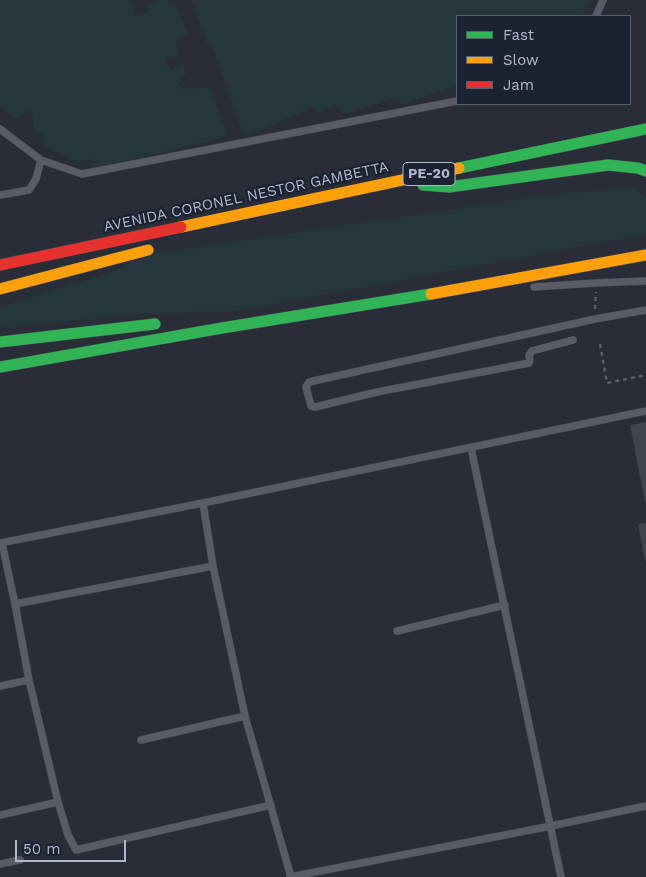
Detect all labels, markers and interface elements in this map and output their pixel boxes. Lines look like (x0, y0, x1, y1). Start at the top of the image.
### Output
legend (456, 15, 631, 105)
text: Fast (503, 26, 534, 44)
text: Slow (503, 51, 539, 69)
text: Jam (503, 76, 534, 94)
street label: AVENIDA CORONEL NESTOR GAMBETTA (102, 158, 390, 236)
road number: PE-20 (403, 162, 455, 185)
scale bar (18, 830, 129, 862)
text: 50 m (23, 840, 60, 858)

